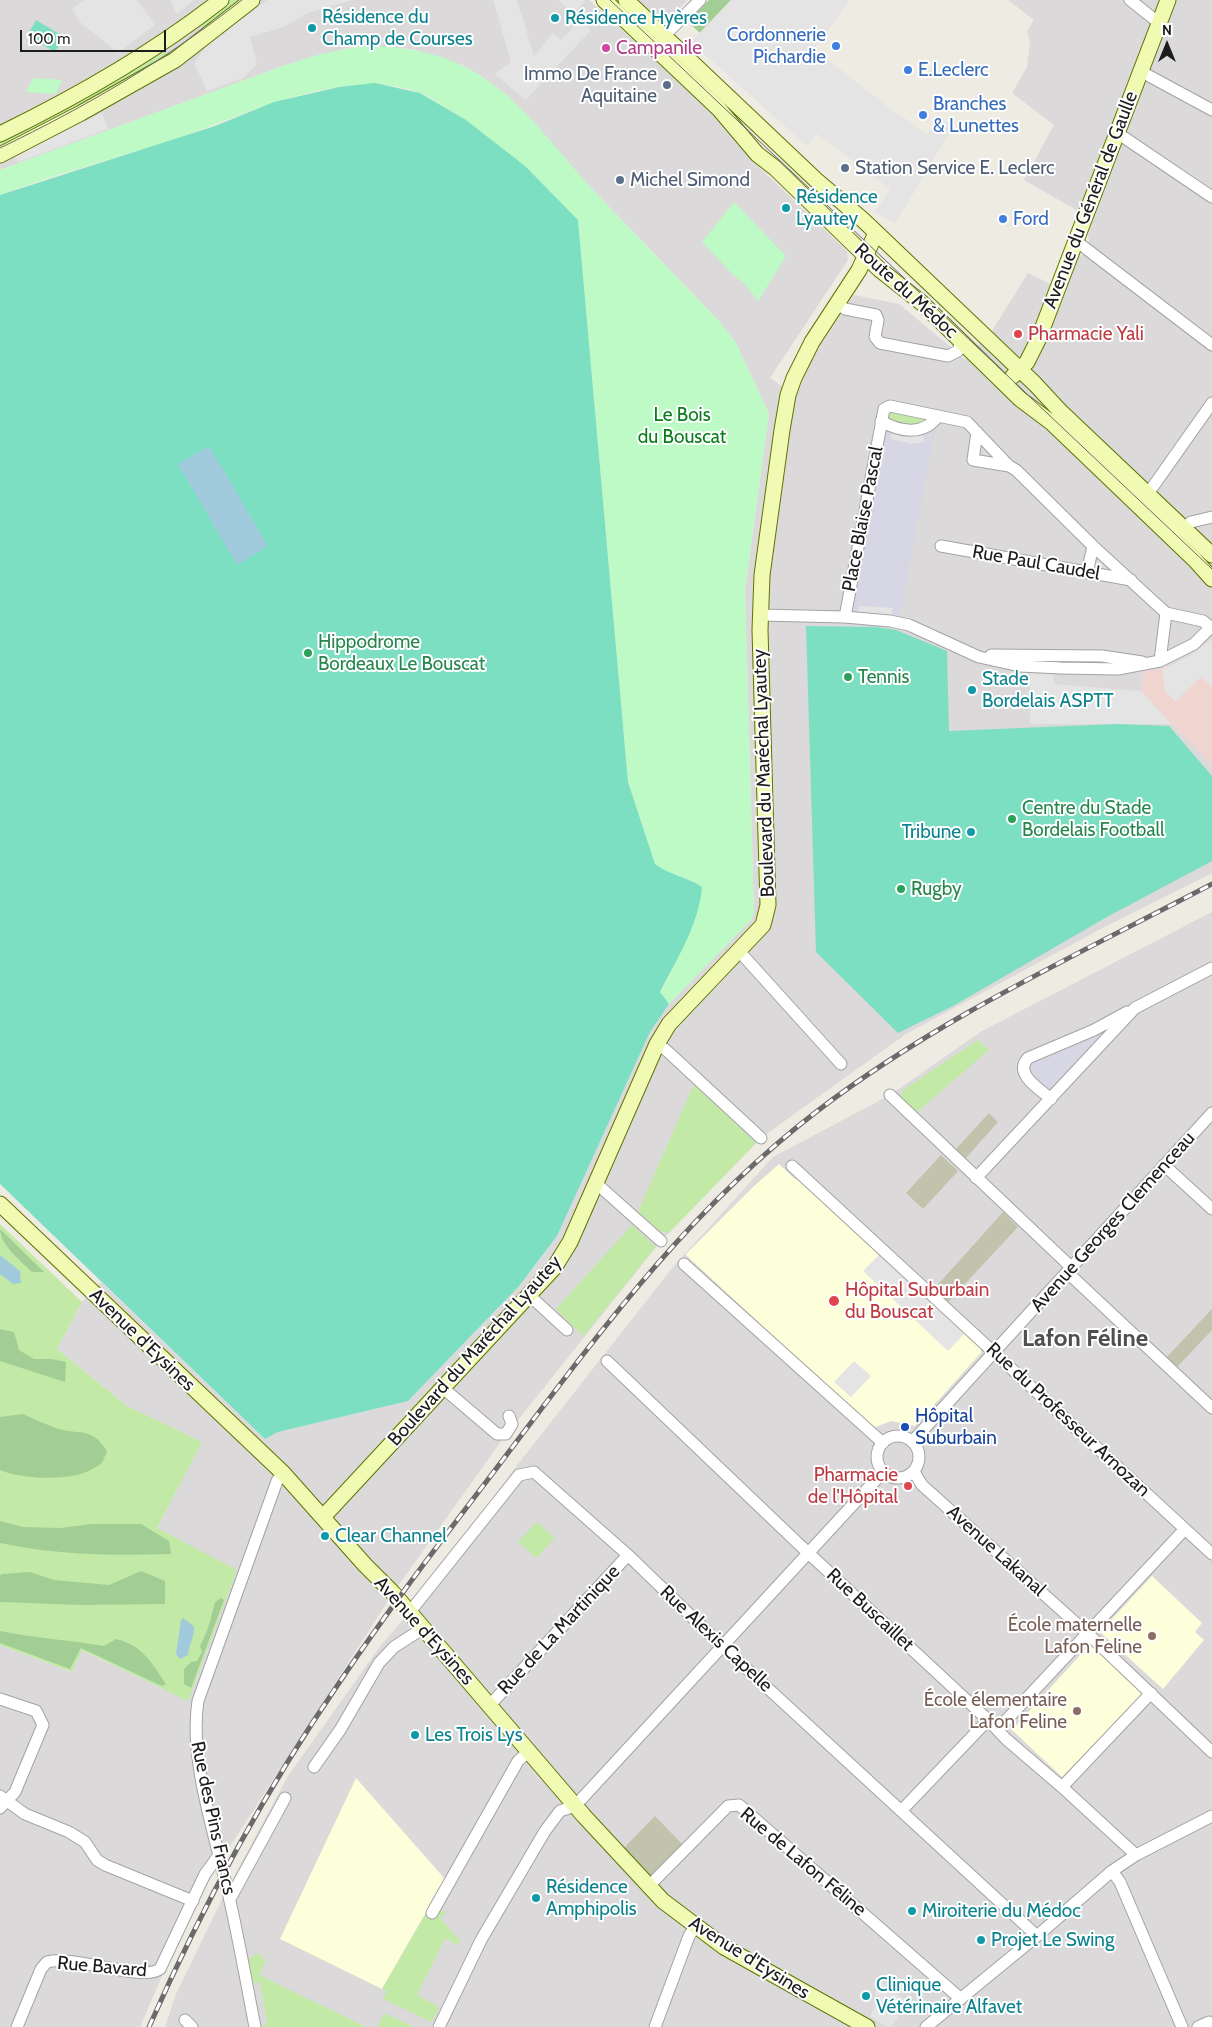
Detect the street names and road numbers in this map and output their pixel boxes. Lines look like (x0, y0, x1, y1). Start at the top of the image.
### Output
street label: Avenue du Général de Gaulle (1039, 88, 1143, 312)
street label: Route du Médoc (850, 239, 962, 343)
street label: Place Blaise Pascal (838, 444, 888, 594)
street label: Rue Paul Caudel (970, 541, 1102, 585)
street label: Boulevard du Maréchal Lyautey (748, 648, 780, 898)
street label: Avenue Georges Clemenceau (1026, 1127, 1200, 1317)
street label: Boulevard du Maréchal Lyautey (383, 1251, 567, 1451)
street label: Avenue d'Eysines (84, 1284, 200, 1396)
street label: Rue du Professeur Arnozan (981, 1338, 1155, 1502)
street label: Avenue Lakanal (942, 1501, 1050, 1601)
street label: Rue de La Martinique (493, 1561, 625, 1699)
street label: Rue Buscaillet (822, 1564, 918, 1656)
street label: Avenue d'Eysines (369, 1572, 479, 1690)
street label: Rue Alexis Capelle (655, 1581, 777, 1697)
street label: Rue des Pins Francs (186, 1739, 240, 1897)
street label: Rue de Lafon Féline (735, 1803, 871, 1921)
street label: Avenue d'Eysines (684, 1912, 814, 2004)
street label: Rue Bavard (56, 1952, 148, 1982)

